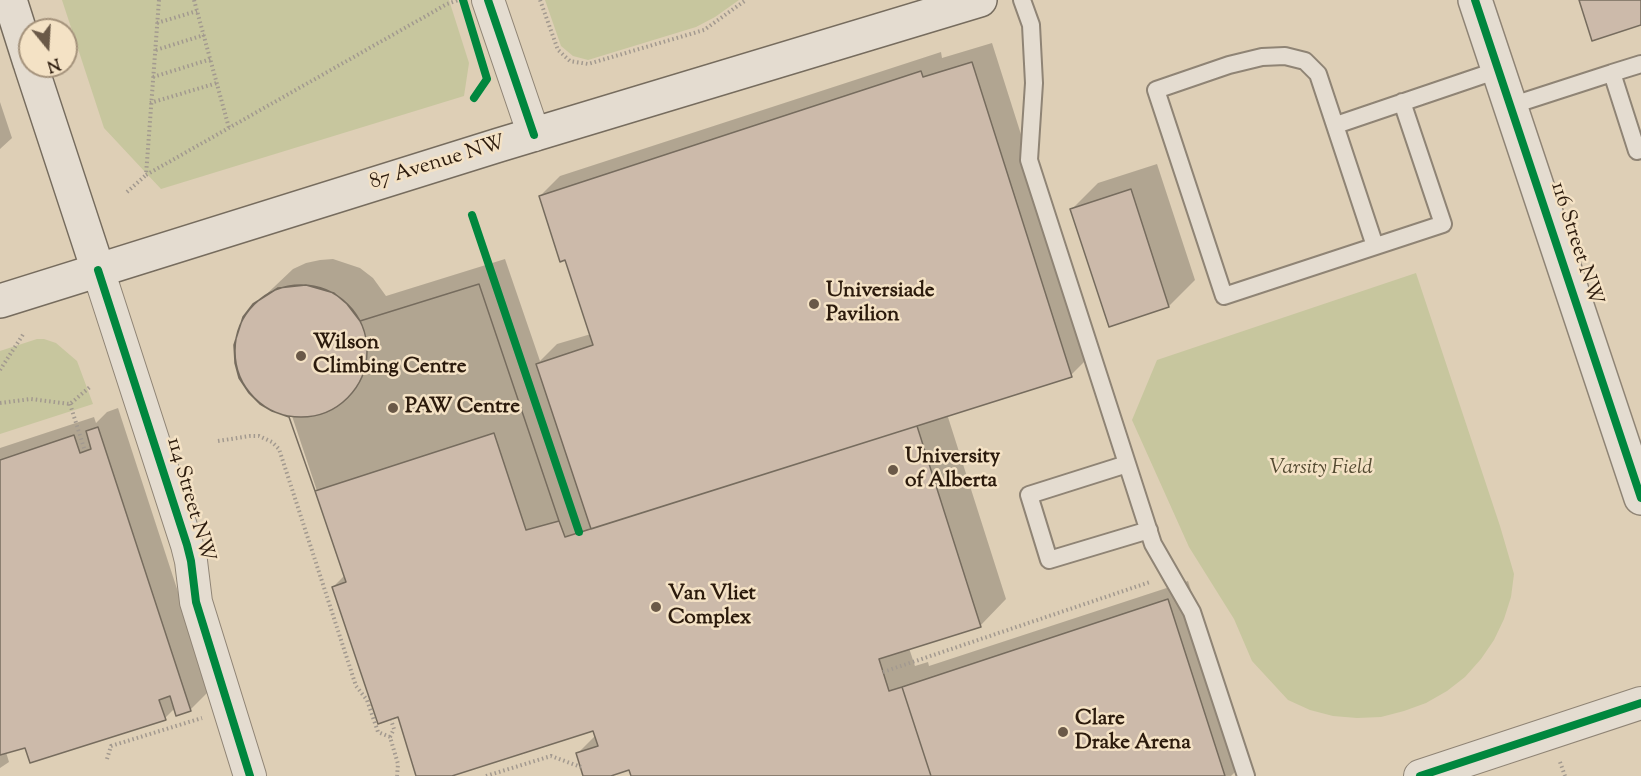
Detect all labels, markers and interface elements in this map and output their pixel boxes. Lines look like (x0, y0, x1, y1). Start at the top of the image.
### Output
north arrow (18, 18, 78, 78)
text: N (43, 51, 63, 77)
street label: 87 Avenue NW (367, 131, 509, 197)
street label: 116 Street NW (1543, 179, 1607, 309)
place label: Universiade Pavilion (826, 279, 934, 329)
marker: Universiade Pavilion (807, 297, 821, 311)
place label: Wilson Climbing Centre (313, 331, 466, 381)
marker: Wilson Climbing Centre (294, 349, 308, 363)
place label: PAW Centre (405, 395, 520, 421)
marker: PAW Centre (386, 401, 400, 415)
street label: 114 Street NW (159, 435, 219, 565)
place label: University of Alberta (905, 445, 1000, 495)
park label: Varsity Field (1269, 456, 1373, 482)
marker: University of Alberta (886, 463, 900, 477)
place label: Van Vliet Complex (668, 582, 756, 632)
marker: Van Vliet Complex (649, 600, 663, 614)
place label: Clare Drake Arena (1075, 707, 1191, 757)
marker: Clare Drake Arena (1056, 725, 1070, 739)

